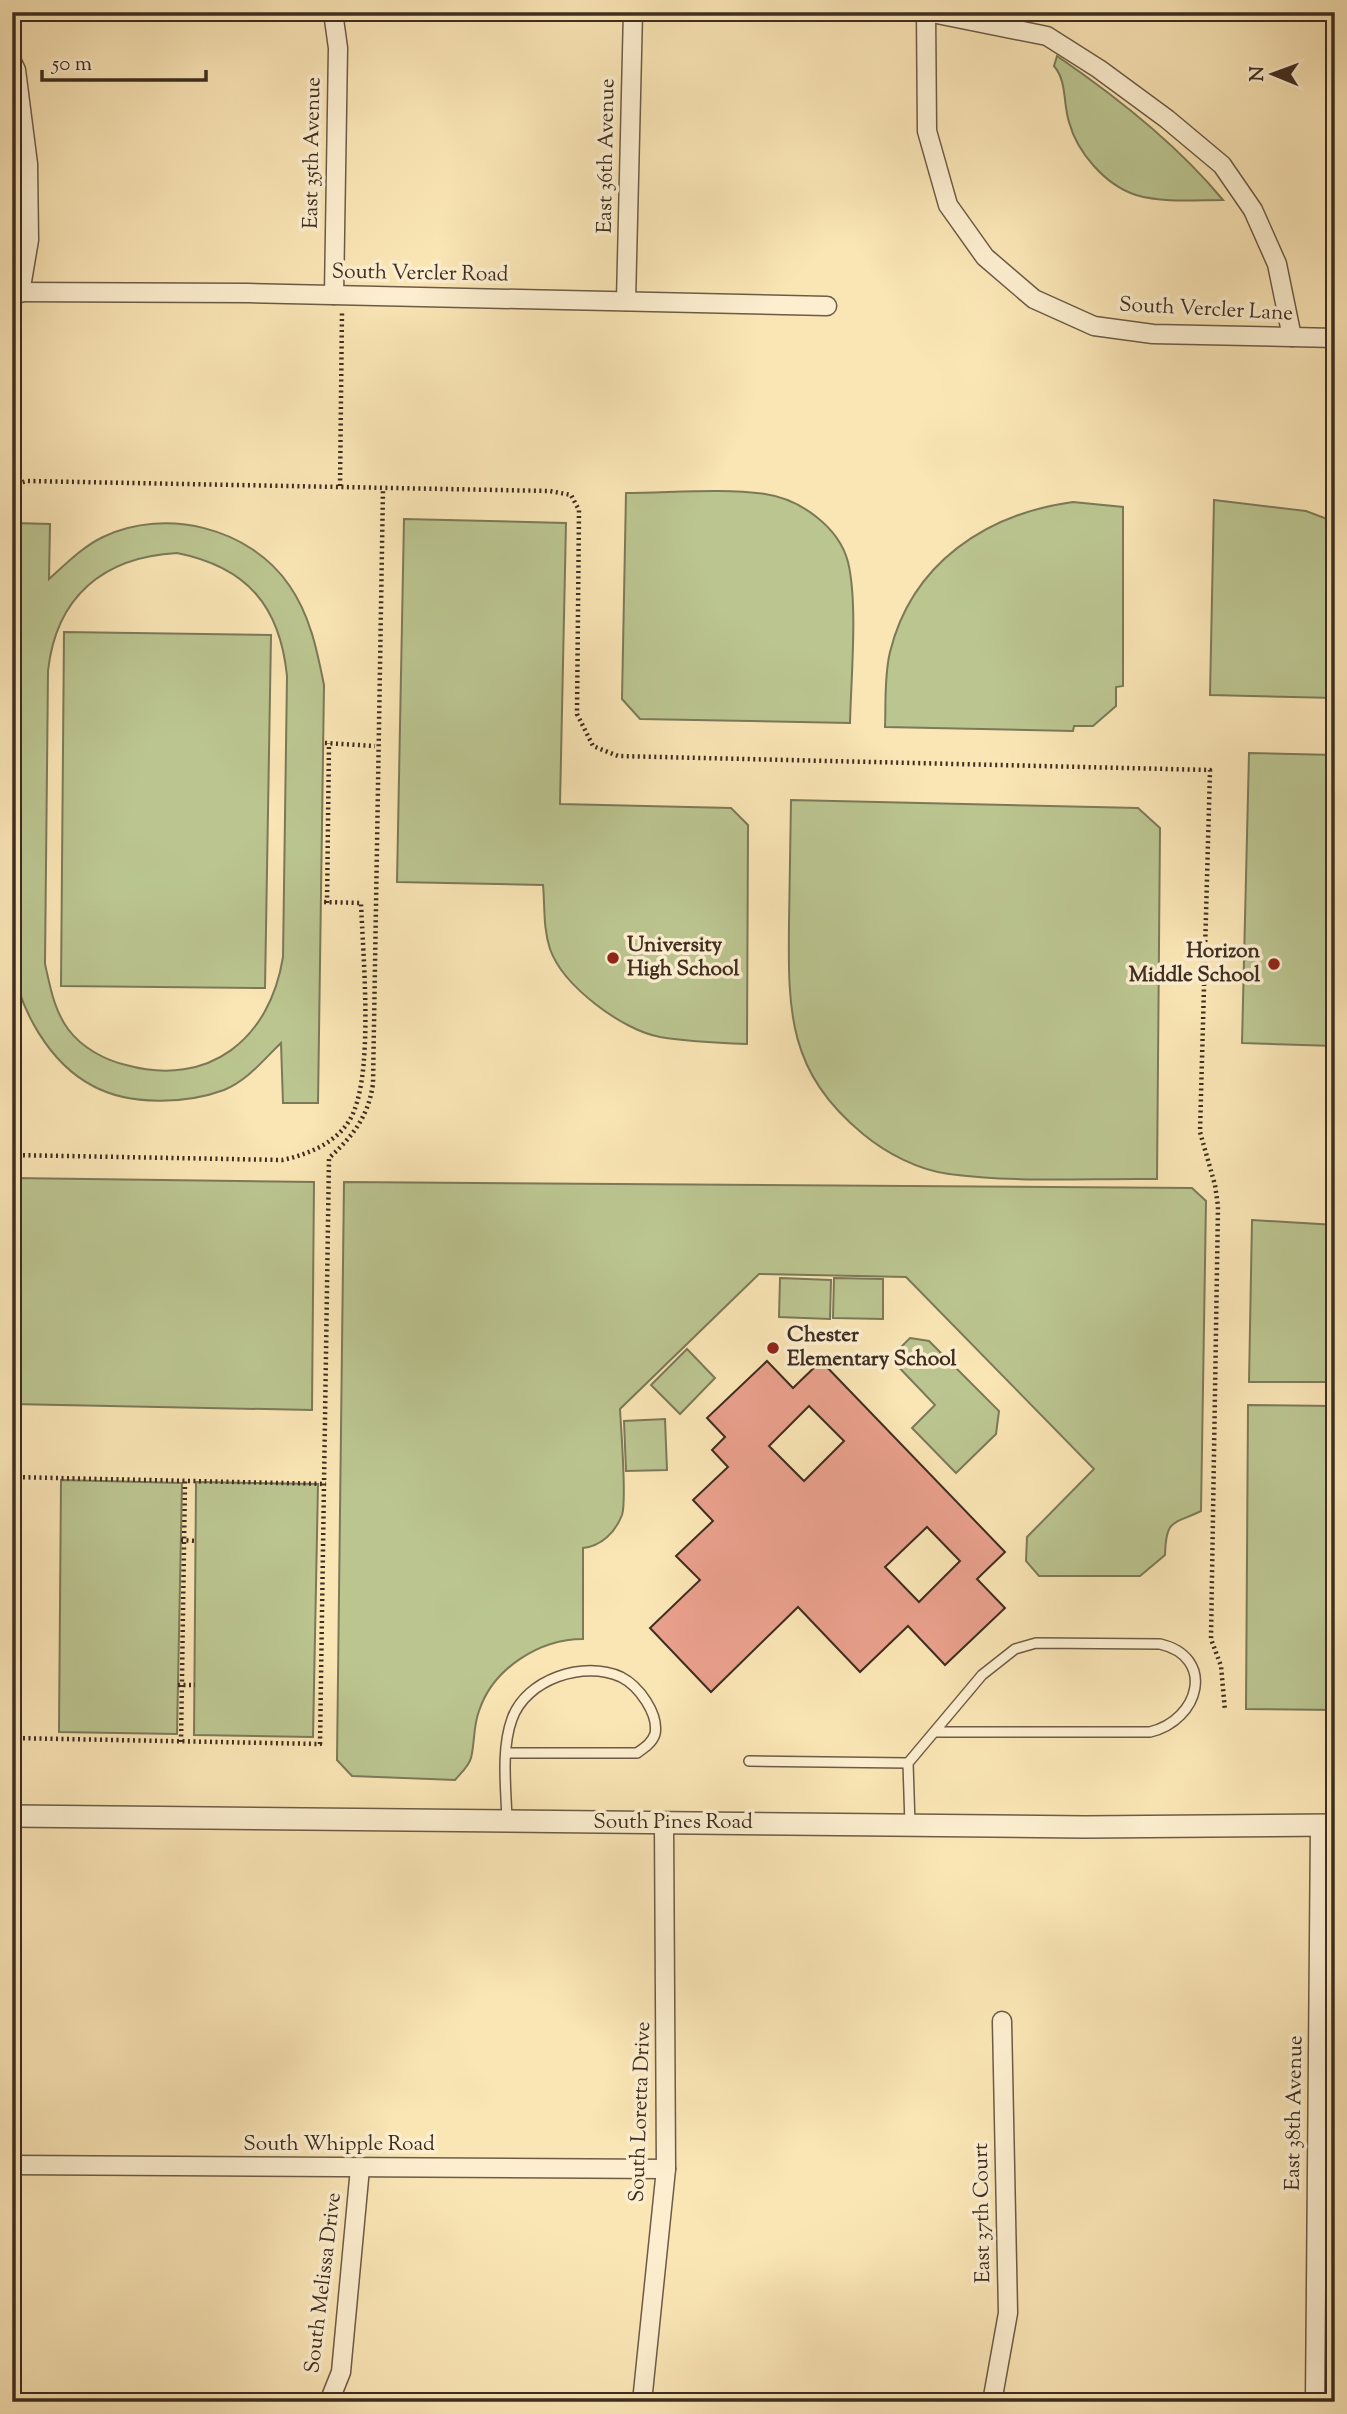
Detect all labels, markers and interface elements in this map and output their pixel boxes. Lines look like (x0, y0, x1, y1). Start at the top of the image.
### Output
scale bar (42, 38, 206, 82)
north arrow (1238, 38, 1308, 108)
text: 50 m (51, 50, 92, 80)
text: N (1245, 66, 1272, 82)
street label: East 35th Avenue (297, 77, 329, 229)
street label: East 36th Avenue (591, 78, 623, 234)
street label: South Vercler Road (331, 257, 509, 291)
street label: South Vercler Lane (1118, 290, 1294, 330)
place label: University High School (627, 931, 739, 985)
place label: Horizon Middle School (1129, 937, 1261, 991)
marker: University High School (605, 950, 621, 966)
marker: Horizon Middle School (1266, 956, 1282, 972)
place label: Chester Elementary School (787, 1321, 957, 1375)
marker: Chester Elementary School (765, 1340, 781, 1356)
street label: South Pines Road (593, 1808, 753, 1838)
street label: South Loretta Drive (623, 2021, 659, 2203)
street label: East 38th Avenue (1279, 2035, 1311, 2191)
street label: South Whipple Road (243, 2130, 435, 2160)
street label: East 37th Court (967, 2143, 999, 2283)
street label: South Melissa Drive (298, 2191, 350, 2375)

